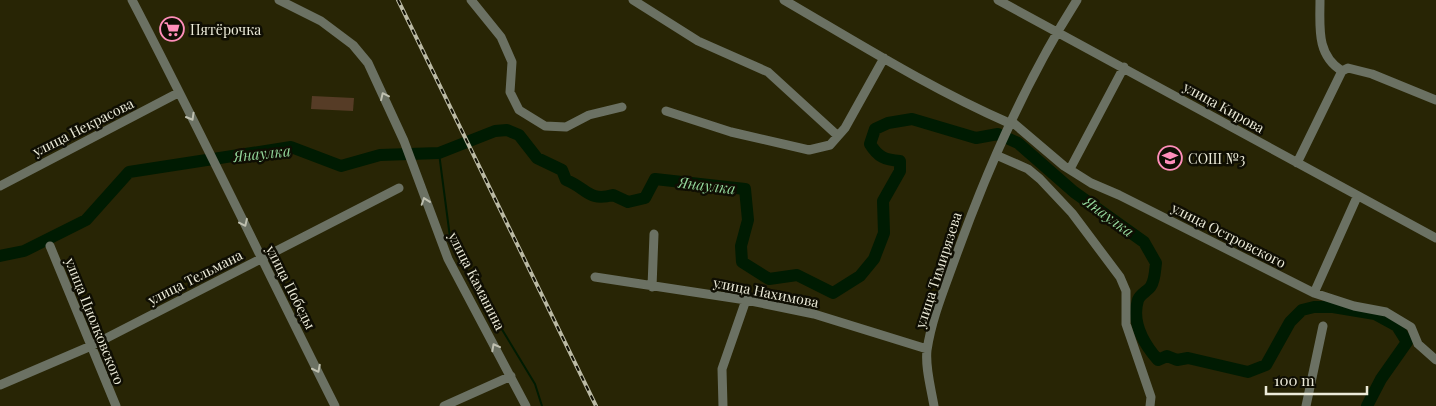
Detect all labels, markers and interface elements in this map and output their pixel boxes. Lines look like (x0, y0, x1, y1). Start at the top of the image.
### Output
supermarket icon: Пятёрочка (159, 16, 185, 42)
place label: Пятёрочка (190, 20, 261, 39)
street label: улица Кирова (1179, 76, 1268, 137)
one-way arrow (379, 92, 390, 101)
street label: улица Некрасова (28, 93, 137, 161)
one-way arrow (185, 111, 195, 120)
water label: Янаулка (231, 140, 292, 166)
school or university icon: СОШ №3 (1157, 145, 1183, 171)
place label: СОШ №3 (1188, 149, 1245, 168)
water label: Янаулка (676, 171, 737, 198)
water label: Янаулка (1079, 190, 1138, 241)
one-way arrow (421, 197, 431, 206)
street label: улица Островского (1168, 197, 1290, 272)
street label: улица Тимирязева (910, 209, 966, 331)
one-way arrow (238, 218, 249, 227)
street label: улица Каманина (444, 228, 510, 333)
street label: улица Победы (261, 241, 320, 333)
street label: улица Тельмана (144, 245, 246, 309)
street label: улица Циолковского (61, 254, 129, 387)
street label: улица Нахимова (711, 272, 820, 312)
one-way arrow (491, 343, 501, 352)
one-way arrow (310, 364, 321, 373)
scale bar (1266, 364, 1367, 396)
text: 100 m (1274, 370, 1315, 390)

